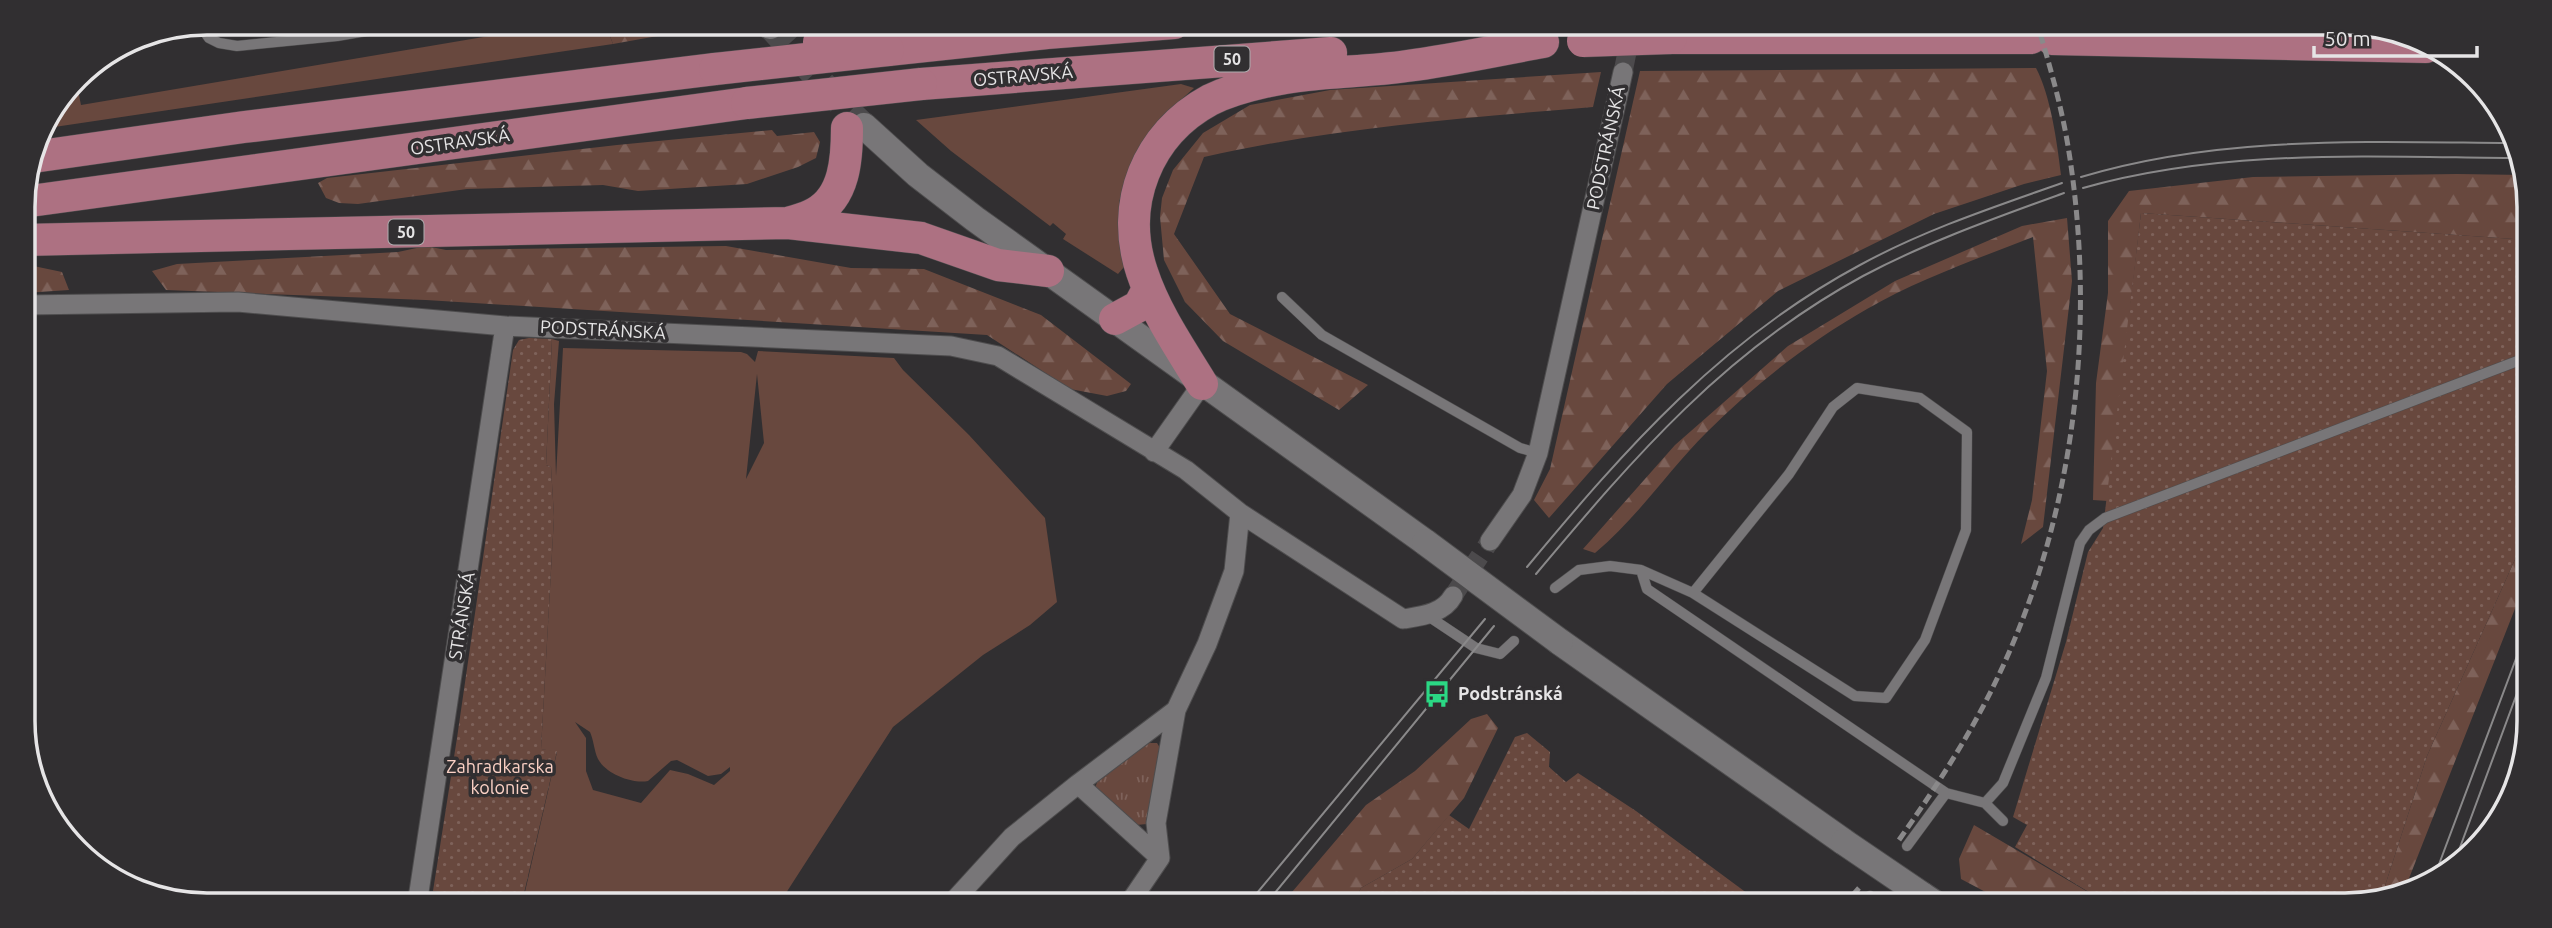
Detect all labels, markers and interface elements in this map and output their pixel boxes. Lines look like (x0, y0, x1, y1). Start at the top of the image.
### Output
scale bar (2314, 14, 2477, 58)
text: 50 m (2324, 26, 2371, 50)
road number: 50 (1214, 46, 1250, 72)
street label: OSTRAVSKÁ (972, 60, 1074, 89)
street label: PODSTRÁNSKÁ (1581, 84, 1628, 211)
street label: OSTRAVSKÁ (409, 123, 511, 158)
road number: 50 (388, 220, 424, 244)
street label: PODSTRÁNSKÁ (540, 315, 667, 342)
street label: STRÁNSKÁ (443, 570, 478, 661)
bus stop icon: Podstránská (1422, 679, 1452, 709)
place label: Podstránská (1458, 683, 1563, 703)
park label: Zahradkarska kolonie (446, 756, 554, 797)

